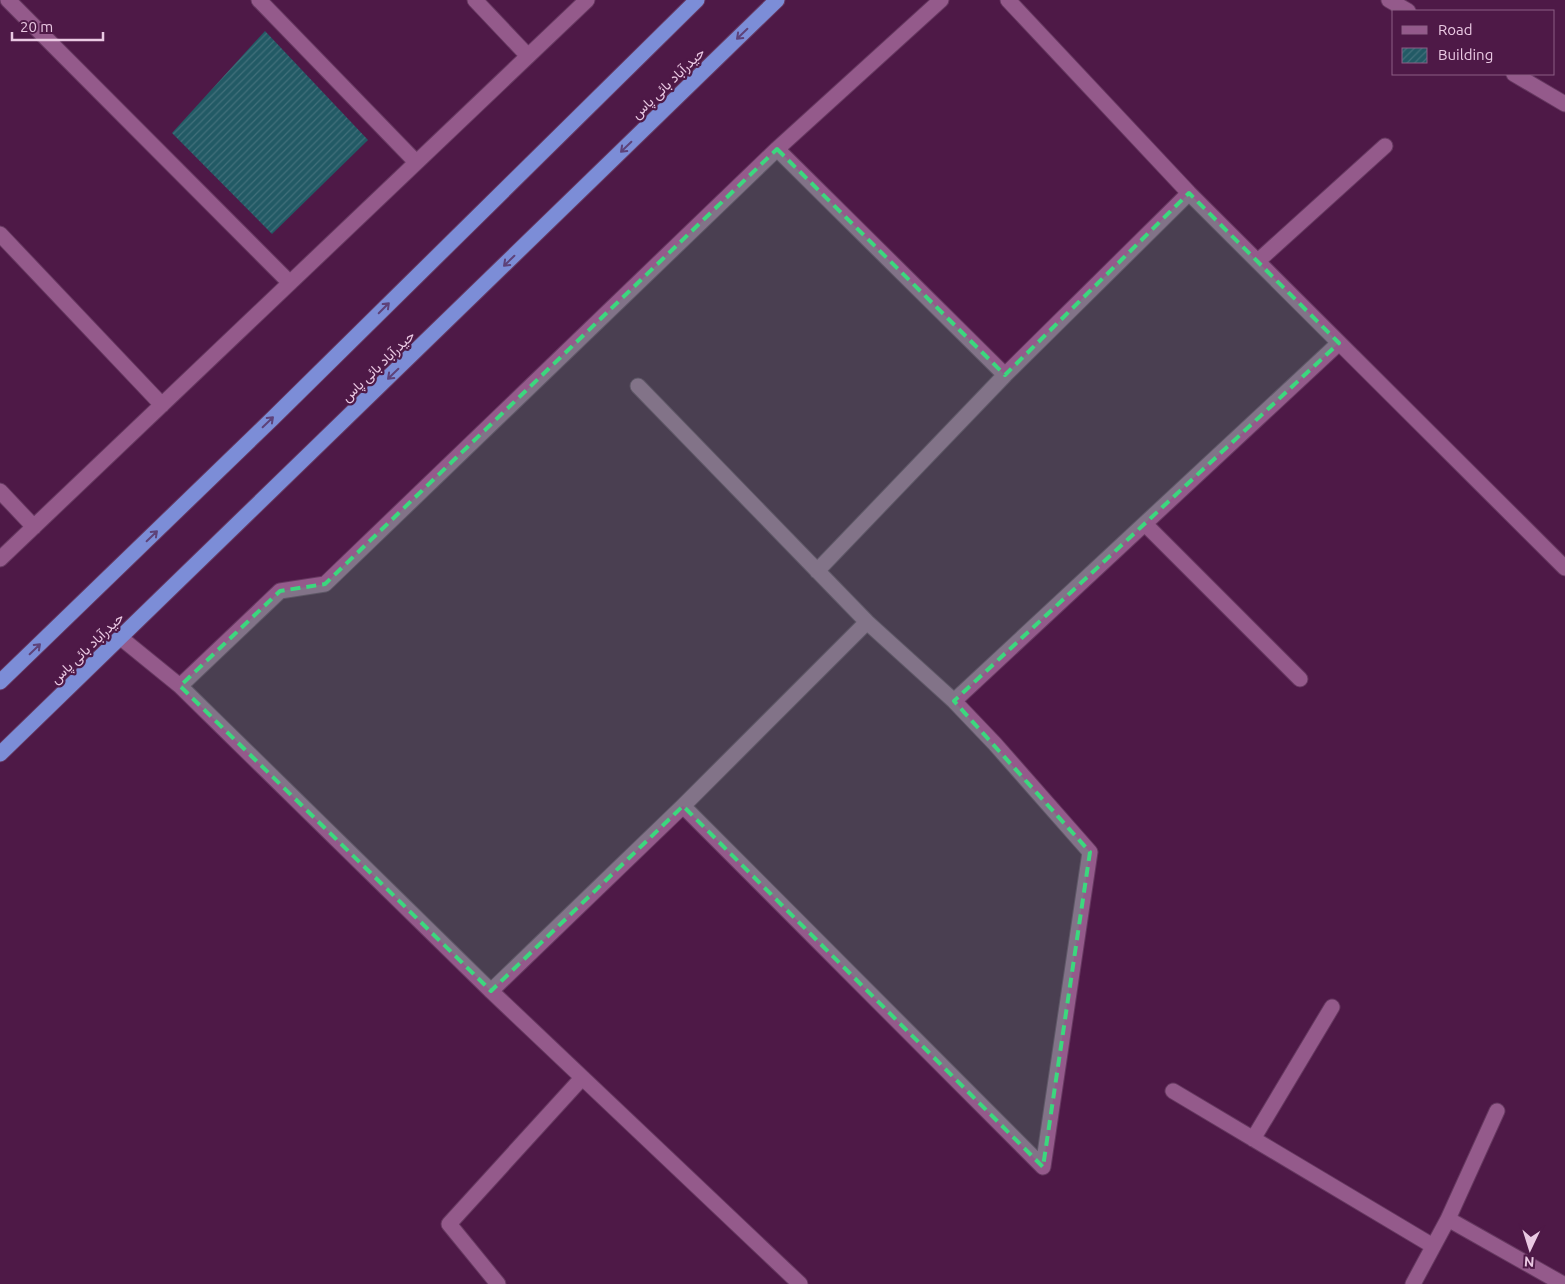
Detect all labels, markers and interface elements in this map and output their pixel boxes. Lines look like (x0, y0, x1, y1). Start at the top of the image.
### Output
scale bar (12, 10, 104, 42)
legend (1392, 10, 1555, 75)
text: 20 m (20, 18, 53, 35)
text: Road (1438, 21, 1473, 38)
one-way arrow (736, 28, 749, 40)
street label: حیدرآباد بائی پاس (628, 44, 709, 123)
text: Building (1438, 46, 1493, 63)
one-way arrow (620, 141, 632, 153)
one-way arrow (504, 254, 516, 266)
one-way arrow (378, 302, 390, 315)
street label: حیدرآباد بائی پاس (338, 327, 419, 406)
one-way arrow (387, 368, 399, 380)
one-way arrow (262, 417, 274, 429)
one-way arrow (145, 530, 157, 542)
street label: حیدرآباد بائی پاس (47, 609, 128, 688)
one-way arrow (29, 642, 41, 655)
north arrow (1505, 1224, 1555, 1274)
text: N (1523, 1254, 1535, 1270)

